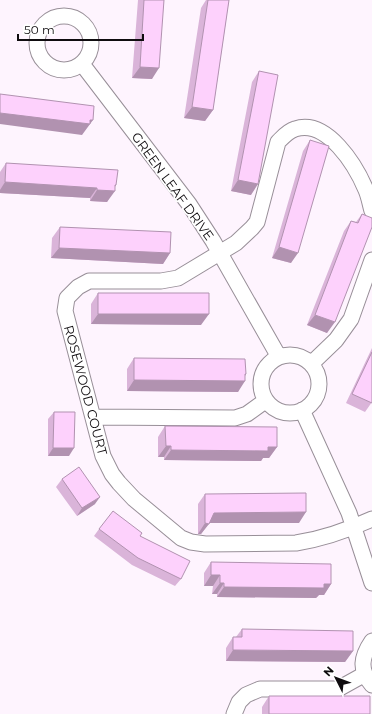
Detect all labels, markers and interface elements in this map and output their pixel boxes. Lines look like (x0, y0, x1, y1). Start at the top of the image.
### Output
scale bar (18, 16, 143, 42)
text: 50 m (24, 22, 55, 37)
street label: GREEN LEAF DRIVE (128, 129, 218, 243)
street label: ROSEWOOD COURT (61, 323, 111, 457)
north arrow (316, 658, 356, 698)
text: N (320, 663, 337, 679)

